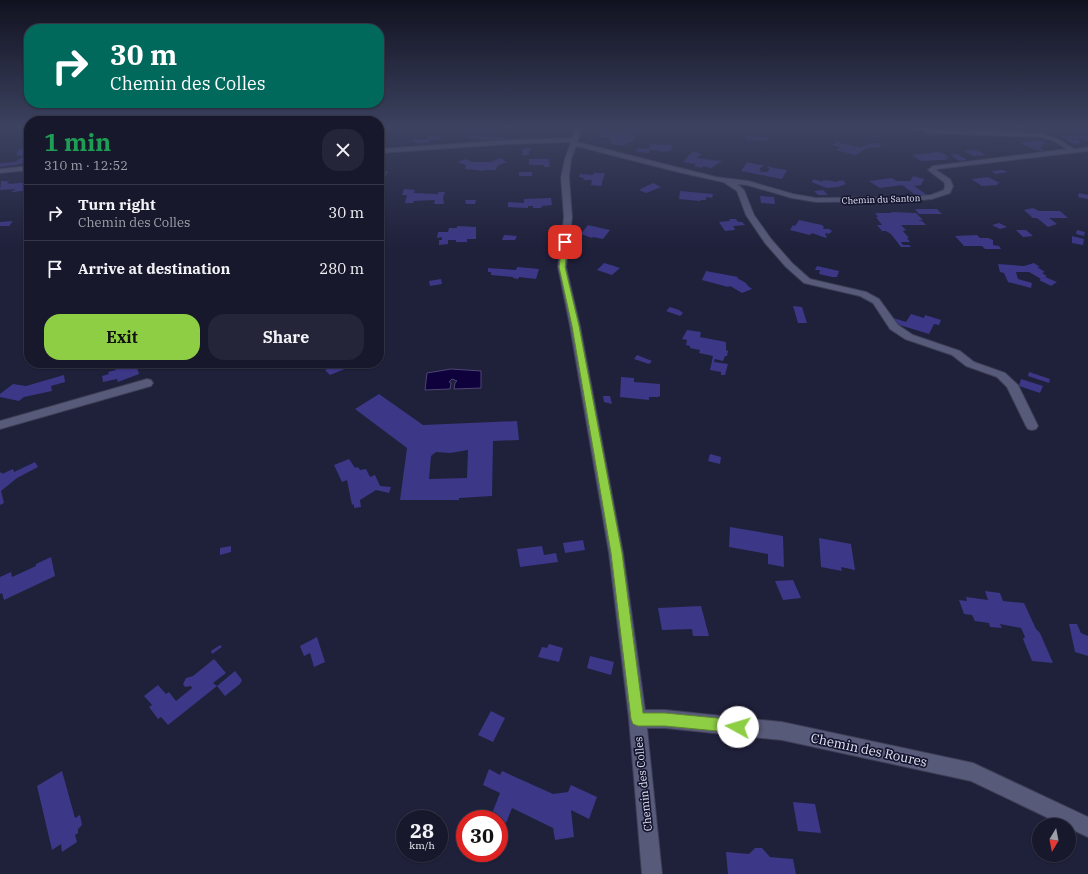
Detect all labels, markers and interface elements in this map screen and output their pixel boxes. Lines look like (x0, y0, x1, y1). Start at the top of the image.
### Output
text: 30 m (110, 36, 177, 73)
icon: right (44, 40, 96, 92)
text: Chemin des Colles (110, 72, 266, 95)
text: 1 min (44, 126, 111, 158)
button: close (322, 129, 364, 171)
text: 310 m · 12:52 (44, 157, 128, 174)
street label: Chemin du Santon (842, 192, 921, 206)
text: Turn right (78, 195, 156, 214)
icon: right (44, 202, 66, 224)
text: 30 m (328, 203, 364, 222)
text: Chemin des Colles (78, 214, 190, 231)
pin (548, 225, 582, 259)
icon: arrive (554, 231, 576, 253)
icon: arrive (44, 258, 66, 280)
text: Arrive at destination (78, 259, 230, 278)
text: 280 m (319, 259, 364, 278)
button: Exit (44, 314, 200, 360)
button: Share (208, 314, 364, 360)
position arrow (717, 706, 759, 748)
street label: Chemin des Roures (809, 729, 929, 771)
street label: Chemin des Colles (631, 736, 655, 832)
speed limit sign: 30 (456, 810, 508, 862)
text: 28 (410, 817, 434, 844)
north arrow (1032, 818, 1076, 862)
map controls (1032, 818, 1076, 862)
text: km/h (409, 839, 435, 852)

